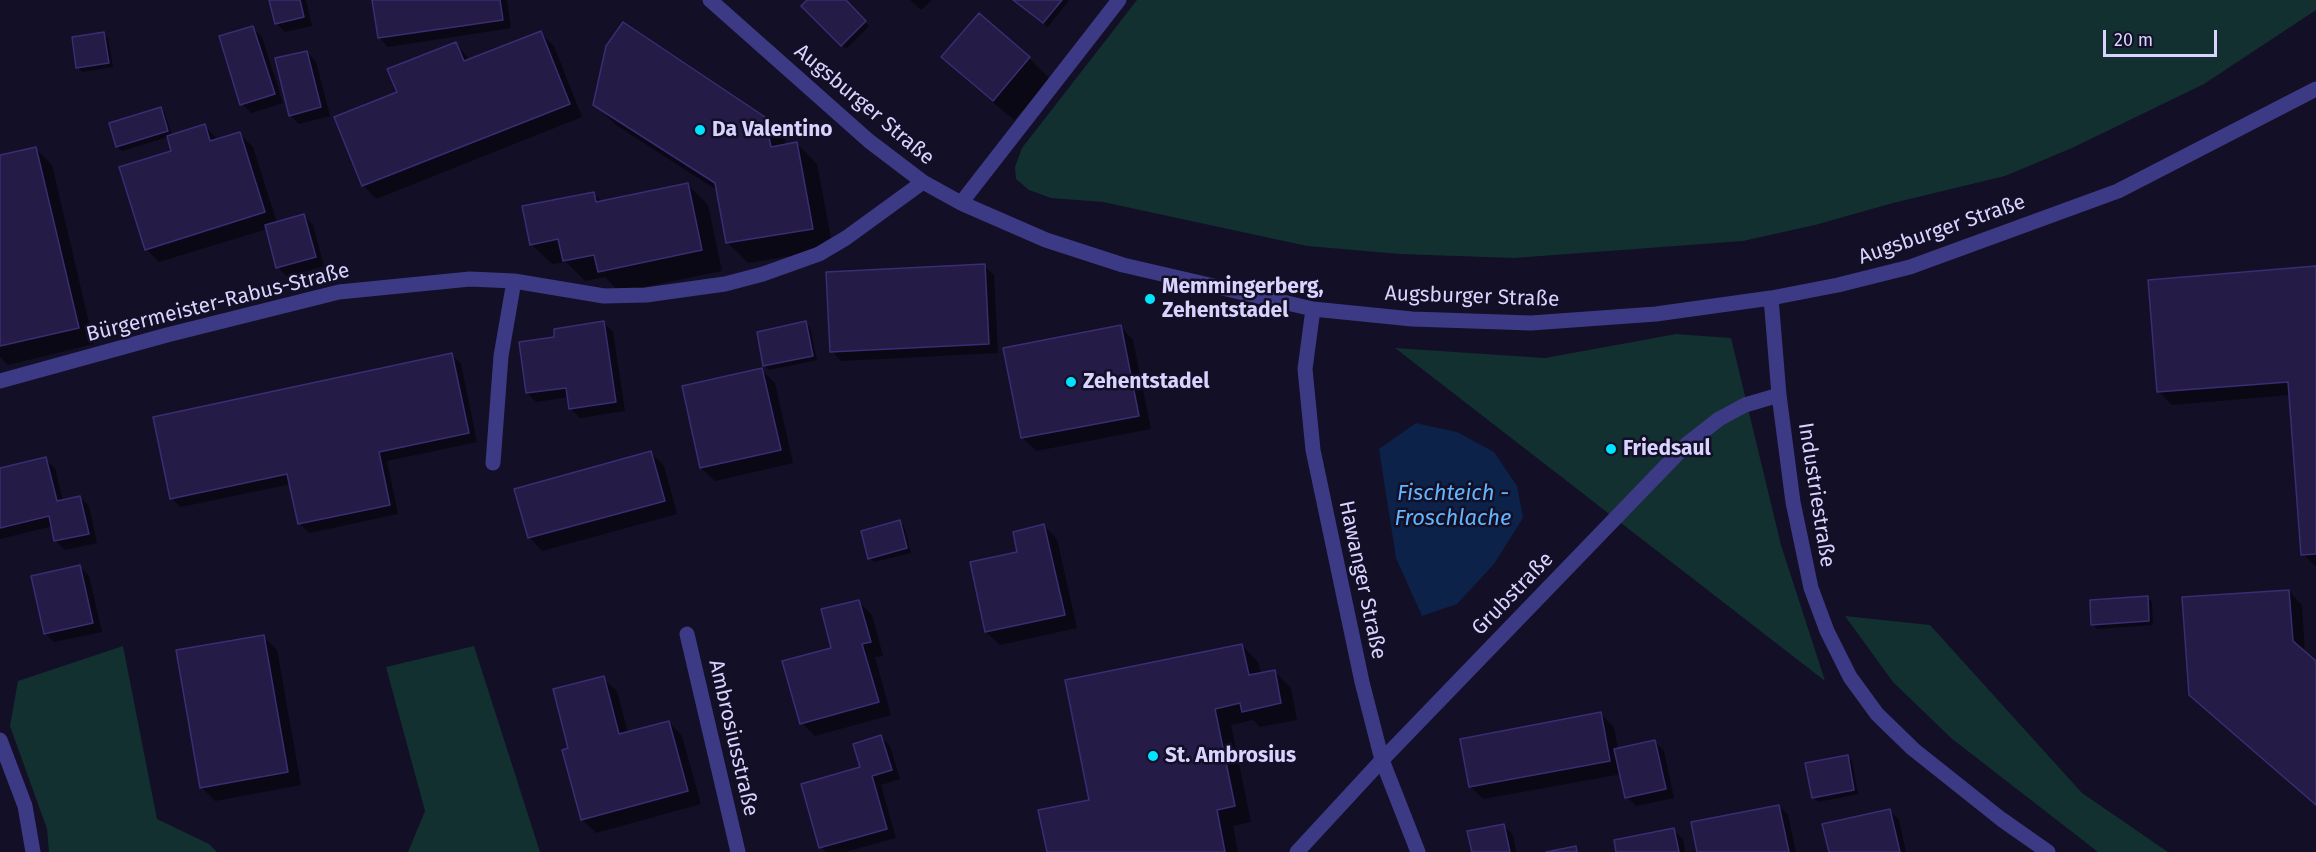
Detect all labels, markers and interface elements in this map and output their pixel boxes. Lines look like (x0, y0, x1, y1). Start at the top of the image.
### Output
scale bar (2106, 18, 2220, 56)
text: 20 m (2114, 29, 2153, 51)
street label: Augsburger Straße (789, 39, 939, 171)
place label: Da Valentino (712, 117, 833, 143)
marker: Da Valentino (693, 123, 707, 137)
street label: Augsburger Straße (1855, 190, 2029, 270)
street label: Bürgermeister-Rabus-Straße (84, 258, 352, 348)
place label: Memmingerberg, Zehentstadel (1162, 274, 1324, 324)
street label: Augsburger Straße (1384, 281, 1560, 313)
marker: Memmingerberg, Zehentstadel (1143, 292, 1157, 306)
place label: Zehentstadel (1083, 369, 1209, 395)
marker: Zehentstadel (1064, 375, 1078, 389)
street label: Industriestraße (1792, 421, 1840, 569)
place label: Friedsaul (1623, 436, 1711, 462)
marker: Friedsaul (1604, 442, 1618, 456)
water label: Fischteich - Froschlache (1395, 481, 1511, 532)
street label: Hawanger Straße (1333, 498, 1391, 662)
street label: Grubstraße (1467, 547, 1559, 641)
street label: Ambrosiusstraße (703, 657, 763, 819)
place label: St. Ambrosius (1165, 743, 1296, 769)
marker: St. Ambrosius (1146, 749, 1160, 763)

